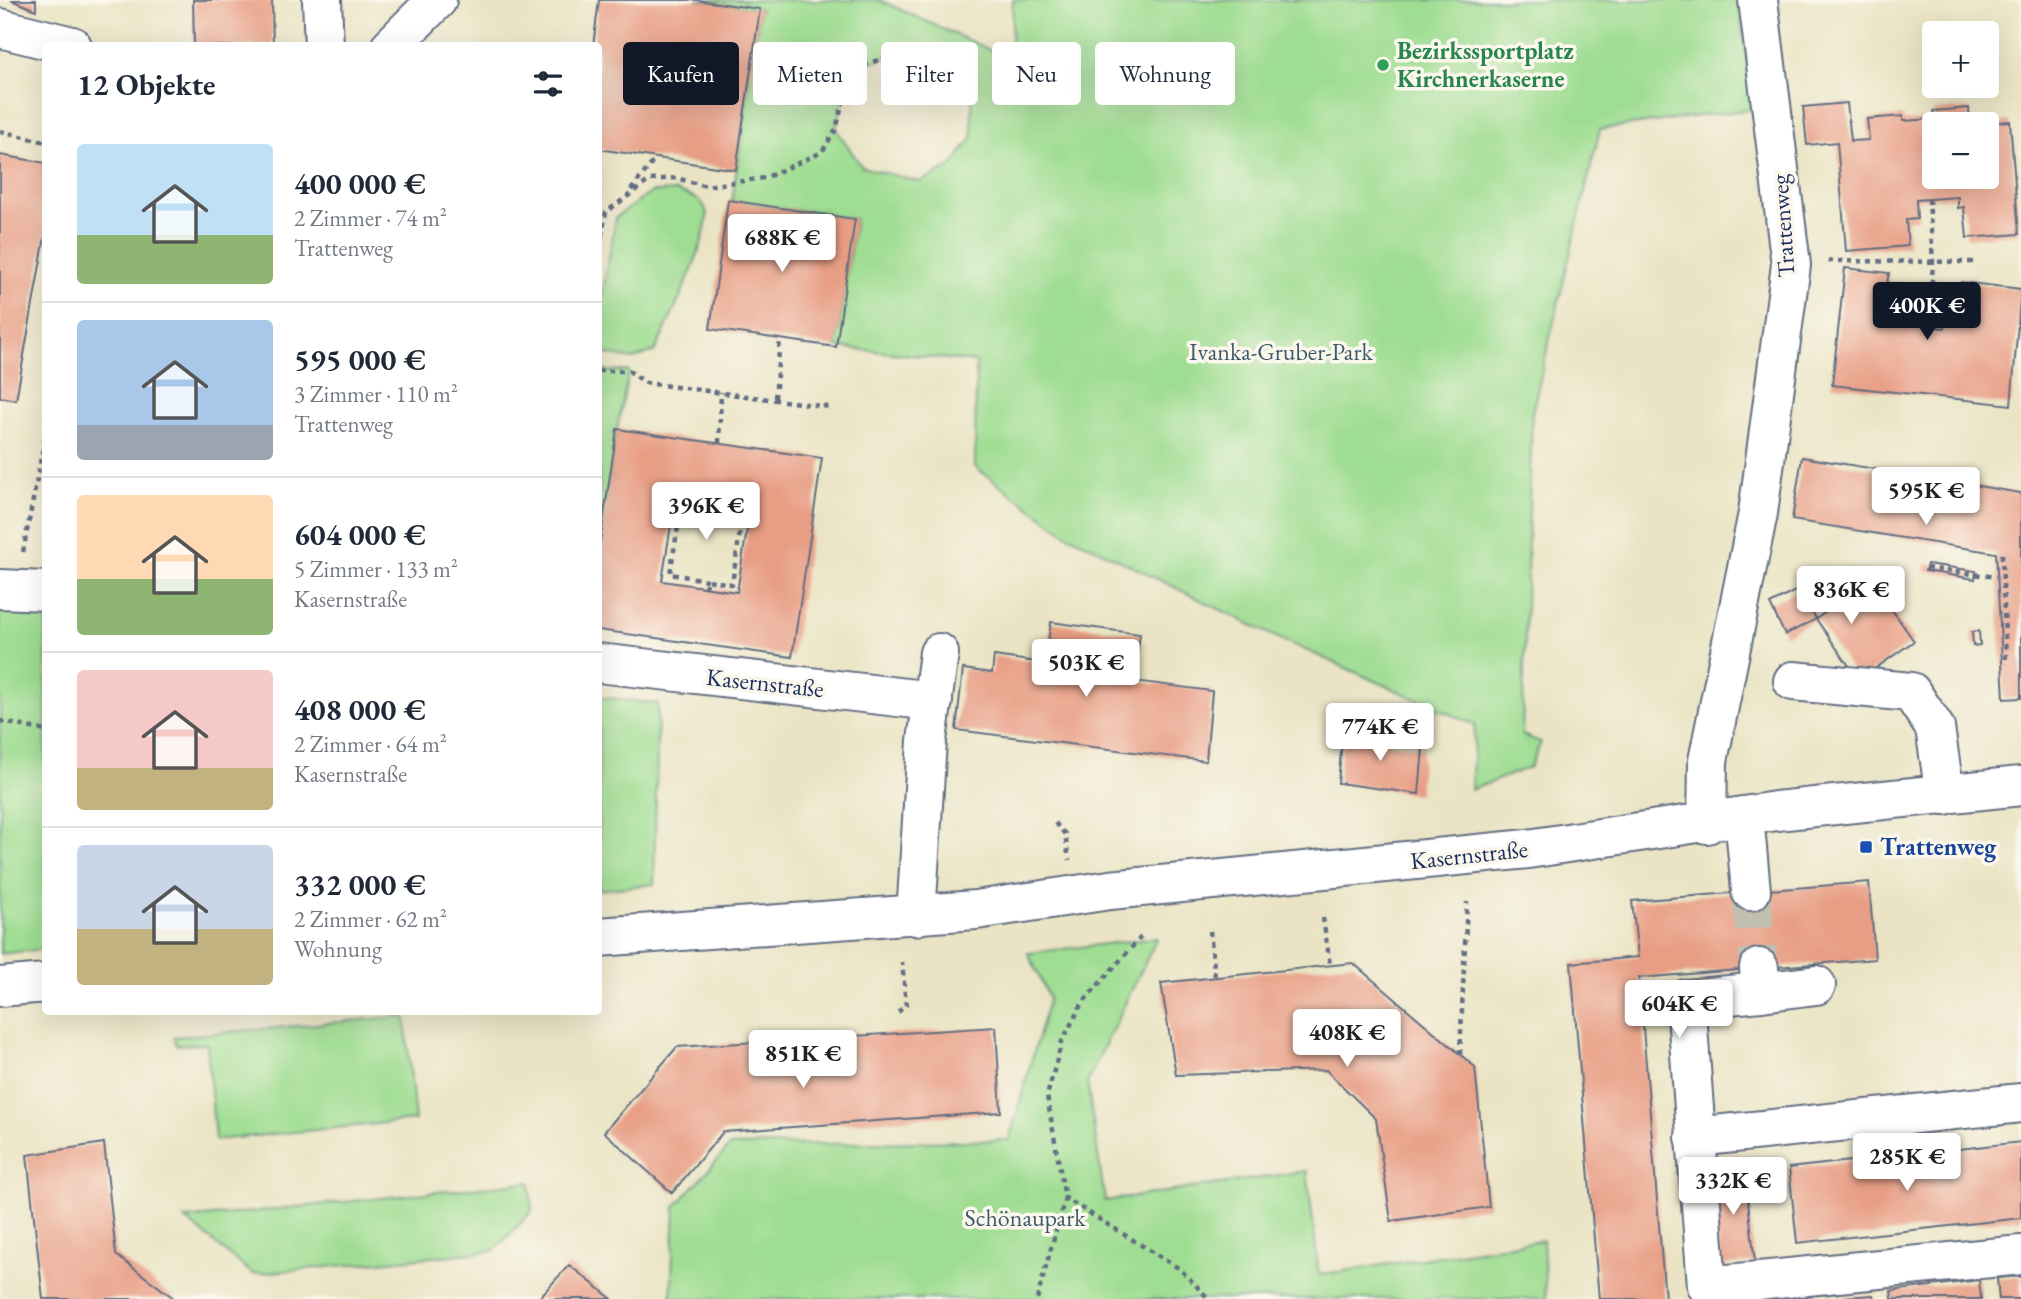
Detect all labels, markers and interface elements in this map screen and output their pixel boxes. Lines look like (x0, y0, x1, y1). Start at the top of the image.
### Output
map controls (1922, 21, 1999, 189)
button: + (1922, 21, 1999, 98)
place label: Bezirkssportplatz Kirchnerkaserne (1397, 35, 1574, 94)
chip: Kaufen (623, 42, 739, 105)
chip: Mieten (753, 42, 867, 105)
chip: Filter (881, 42, 978, 105)
chip: Neu (992, 42, 1081, 105)
chip: Wohnung (1095, 42, 1235, 105)
marker: Bezirkssportplatz Kirchnerkaserne (1375, 57, 1391, 73)
text: 12 Objekte (77, 65, 216, 104)
icon: filters (529, 65, 567, 103)
button: − (1922, 112, 1999, 189)
text: 400 000 € (294, 164, 426, 203)
icon: home (133, 172, 217, 256)
street label: Trattenweg (1763, 173, 1802, 279)
text: 2 Zimmer · 74 m² (294, 203, 447, 233)
pin: 688K € (725, 215, 839, 274)
text: 688K € (744, 222, 820, 252)
text: Trattenweg (294, 233, 393, 263)
pin: 400K € (1870, 282, 1984, 342)
text: 400K € (1889, 290, 1965, 320)
park label: Ivanka-Gruber-Park (1189, 336, 1373, 367)
text: 595 000 € (294, 340, 426, 379)
icon: home (133, 348, 217, 432)
text: 3 Zimmer · 110 m² (294, 379, 458, 409)
text: Trattenweg (294, 409, 393, 439)
pin: 595K € (1869, 468, 1983, 527)
text: 595K € (1888, 475, 1964, 505)
pin: 396K € (649, 482, 763, 542)
text: 396K € (668, 490, 744, 520)
text: 604 000 € (294, 515, 426, 554)
icon: home (133, 523, 217, 607)
text: 5 Zimmer · 133 m² (294, 554, 458, 584)
pin: 836K € (1794, 566, 1908, 626)
text: 836K € (1813, 574, 1889, 604)
text: Kasernstraße (294, 584, 407, 614)
pin: 503K € (1029, 640, 1143, 699)
text: 503K € (1048, 647, 1124, 677)
street label: Kasernstraße (705, 661, 825, 704)
text: 408 000 € (294, 690, 426, 729)
icon: home (133, 698, 217, 782)
pin: 774K € (1323, 704, 1437, 763)
text: 774K € (1342, 711, 1418, 741)
text: 2 Zimmer · 64 m² (294, 729, 447, 759)
text: Kasernstraße (294, 759, 407, 789)
place label: Trattenweg (1880, 831, 1997, 863)
street label: Kasernstraße (1409, 833, 1529, 876)
marker: Trattenweg (1858, 839, 1874, 855)
text: 332 000 € (294, 865, 426, 904)
icon: home (133, 873, 217, 957)
text: 2 Zimmer · 62 m² (294, 904, 447, 934)
text: Wohnung (294, 934, 382, 964)
pin: 604K € (1622, 981, 1736, 1040)
text: 604K € (1641, 988, 1717, 1018)
pin: 408K € (1290, 1010, 1404, 1069)
text: 408K € (1309, 1017, 1385, 1047)
pin: 851K € (746, 1030, 860, 1090)
text: 851K € (765, 1038, 841, 1068)
pin: 285K € (1850, 1134, 1964, 1193)
text: 285K € (1869, 1141, 1945, 1171)
pin: 332K € (1676, 1158, 1790, 1217)
text: 332K € (1695, 1165, 1771, 1195)
park label: Schönaupark (965, 1202, 1086, 1233)

